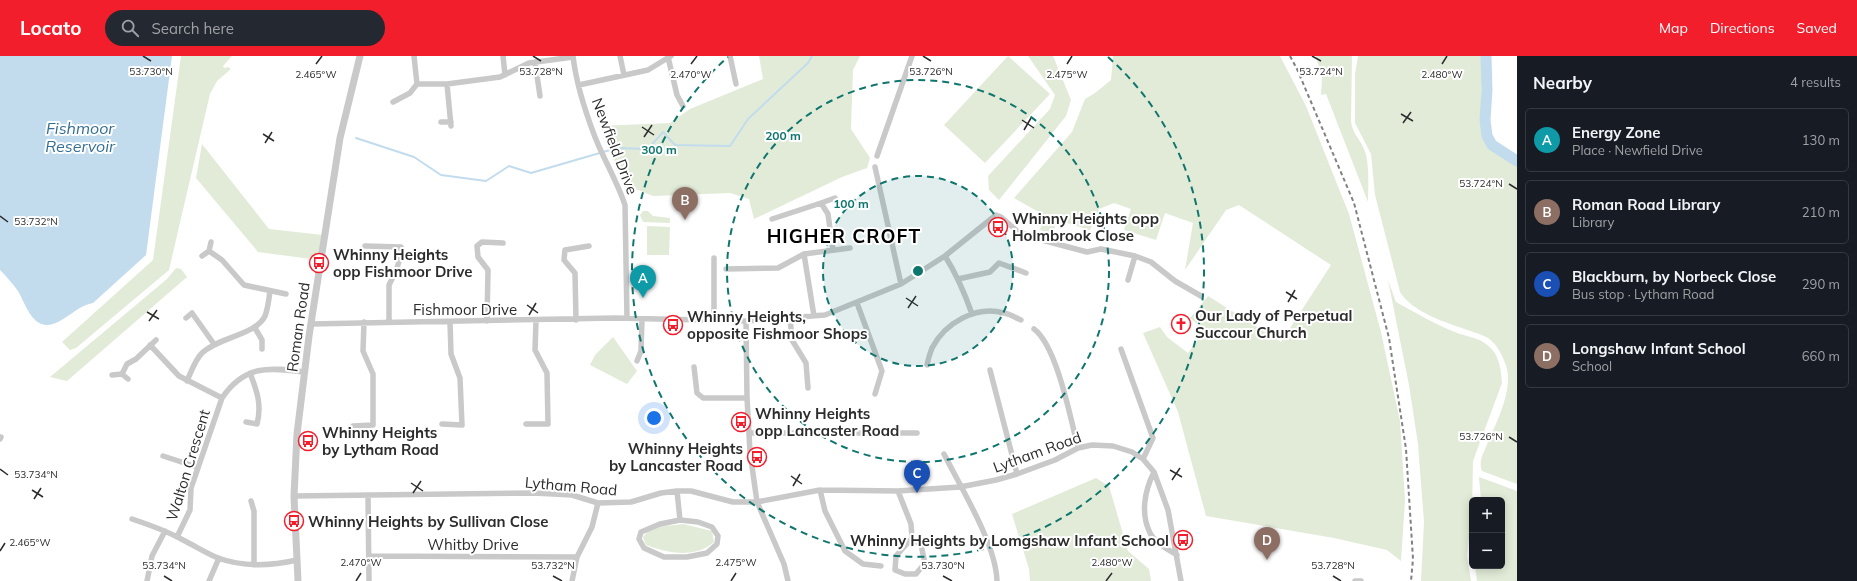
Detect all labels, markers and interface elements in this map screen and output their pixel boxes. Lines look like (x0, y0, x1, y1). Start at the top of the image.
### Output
search box (105, 10, 385, 46)
text: Locato (20, 16, 81, 40)
icon: search (119, 17, 141, 39)
text: Search here (151, 19, 234, 38)
text: Map (1659, 19, 1688, 37)
text: Directions (1710, 19, 1775, 37)
text: Saved (1797, 19, 1837, 37)
text: 53.730°N (129, 65, 173, 78)
text: 53.728°N (519, 65, 563, 78)
text: 53.726°N (909, 65, 953, 78)
text: 53.724°N (1299, 65, 1343, 78)
text: 2.465°W (295, 68, 337, 81)
text: 2.470°W (670, 68, 712, 81)
text: 2.475°W (1046, 68, 1088, 81)
text: 2.480°W (1421, 68, 1463, 81)
text: Nearby (1533, 72, 1592, 93)
text: 4 results (1790, 74, 1841, 90)
street label: Newfield Drive (588, 95, 642, 197)
water label: Fishmoor Reservoir (45, 118, 116, 156)
text: Energy Zone (1572, 123, 1661, 142)
text: 200 m (765, 128, 801, 143)
text: A (1542, 132, 1552, 148)
text: 130 m (1802, 132, 1840, 148)
text: 300 m (641, 142, 677, 157)
text: Place · Newfield Drive (1572, 142, 1703, 158)
text: 53.724°N (1459, 177, 1503, 190)
pin: B (672, 187, 698, 220)
text: Roman Road Library (1572, 195, 1720, 214)
text: 100 m (833, 196, 869, 211)
text: B (1543, 204, 1551, 220)
text: 210 m (1802, 204, 1840, 220)
place label: Whinny Heights opp Holmbrook Close (1012, 209, 1159, 245)
text: Library (1572, 214, 1614, 230)
text: 53.732°N (14, 215, 58, 228)
bus stop icon: Whinny Heights opp Holmbrook Close (987, 216, 1009, 238)
district label: HIGHER CROFT (767, 224, 921, 248)
place label: Whinny Heights opp Fishmoor Drive (333, 245, 472, 281)
bus stop icon: Whinny Heights opp Fishmoor Drive (308, 252, 330, 274)
centre of rings (911, 264, 925, 278)
pin: A (630, 265, 656, 298)
text: Blackburn, by Norbeck Close (1572, 267, 1776, 286)
text: C (1543, 276, 1551, 292)
text: 290 m (1802, 276, 1840, 292)
street label: Roman Road (282, 281, 314, 373)
text: Bus stop · Lytham Road (1572, 286, 1714, 302)
street label: Fishmoor Drive (413, 300, 517, 319)
place label: Our Lady of Perpetual Succour Church (1195, 306, 1353, 342)
place label: Whinny Heights, opposite Fishmoor Shops (687, 307, 867, 343)
church icon: Our Lady of Perpetual Succour Church (1170, 313, 1192, 335)
bus stop icon: Whinny Heights, opposite Fishmoor Shops (662, 314, 684, 336)
text: Longshaw Infant School (1572, 339, 1746, 358)
text: D (1542, 348, 1552, 364)
text: 660 m (1802, 348, 1840, 364)
text: School (1572, 358, 1612, 374)
place label: Whinny Heights opp Lancaster Road (755, 404, 899, 440)
street label: Walton Crescent (162, 407, 214, 523)
your location (644, 408, 664, 428)
bus stop icon: Whinny Heights opp Lancaster Road (730, 411, 752, 433)
place label: Whinny Heights by Lytham Road (322, 423, 439, 459)
street label: Lytham Road (990, 427, 1084, 477)
bus stop icon: Whinny Heights by Lytham Road (297, 430, 319, 452)
text: 53.726°N (1459, 430, 1503, 443)
place label: Whinny Heights by Lancaster Road (609, 439, 743, 475)
bus stop icon: Whinny Heights by Lancaster Road (746, 446, 768, 468)
pin: C (904, 460, 930, 493)
text: 53.734°N (14, 468, 58, 481)
street label: Lytham Road (524, 473, 618, 499)
map controls (1469, 497, 1505, 569)
button: + (1469, 497, 1505, 533)
bus stop icon: Whinny Heights by Sullivan Close (283, 510, 305, 532)
place label: Whinny Heights by Sullivan Close (308, 512, 549, 531)
pin: D (1254, 527, 1280, 560)
bus stop icon: Whinny Heights by Lomgshaw Infant School (1172, 529, 1194, 551)
place label: Whinny Heights by Lomgshaw Infant School (850, 531, 1169, 550)
button: − (1469, 533, 1505, 569)
street label: Whitby Drive (427, 535, 519, 554)
text: 2.465°W (9, 536, 51, 549)
text: 2.470°W (340, 556, 382, 569)
text: 2.475°W (715, 556, 757, 569)
text: 2.480°W (1091, 556, 1133, 569)
text: 53.734°N (142, 559, 186, 572)
text: 53.732°N (531, 559, 575, 572)
text: 53.730°N (921, 559, 965, 572)
text: 53.728°N (1311, 559, 1355, 572)

